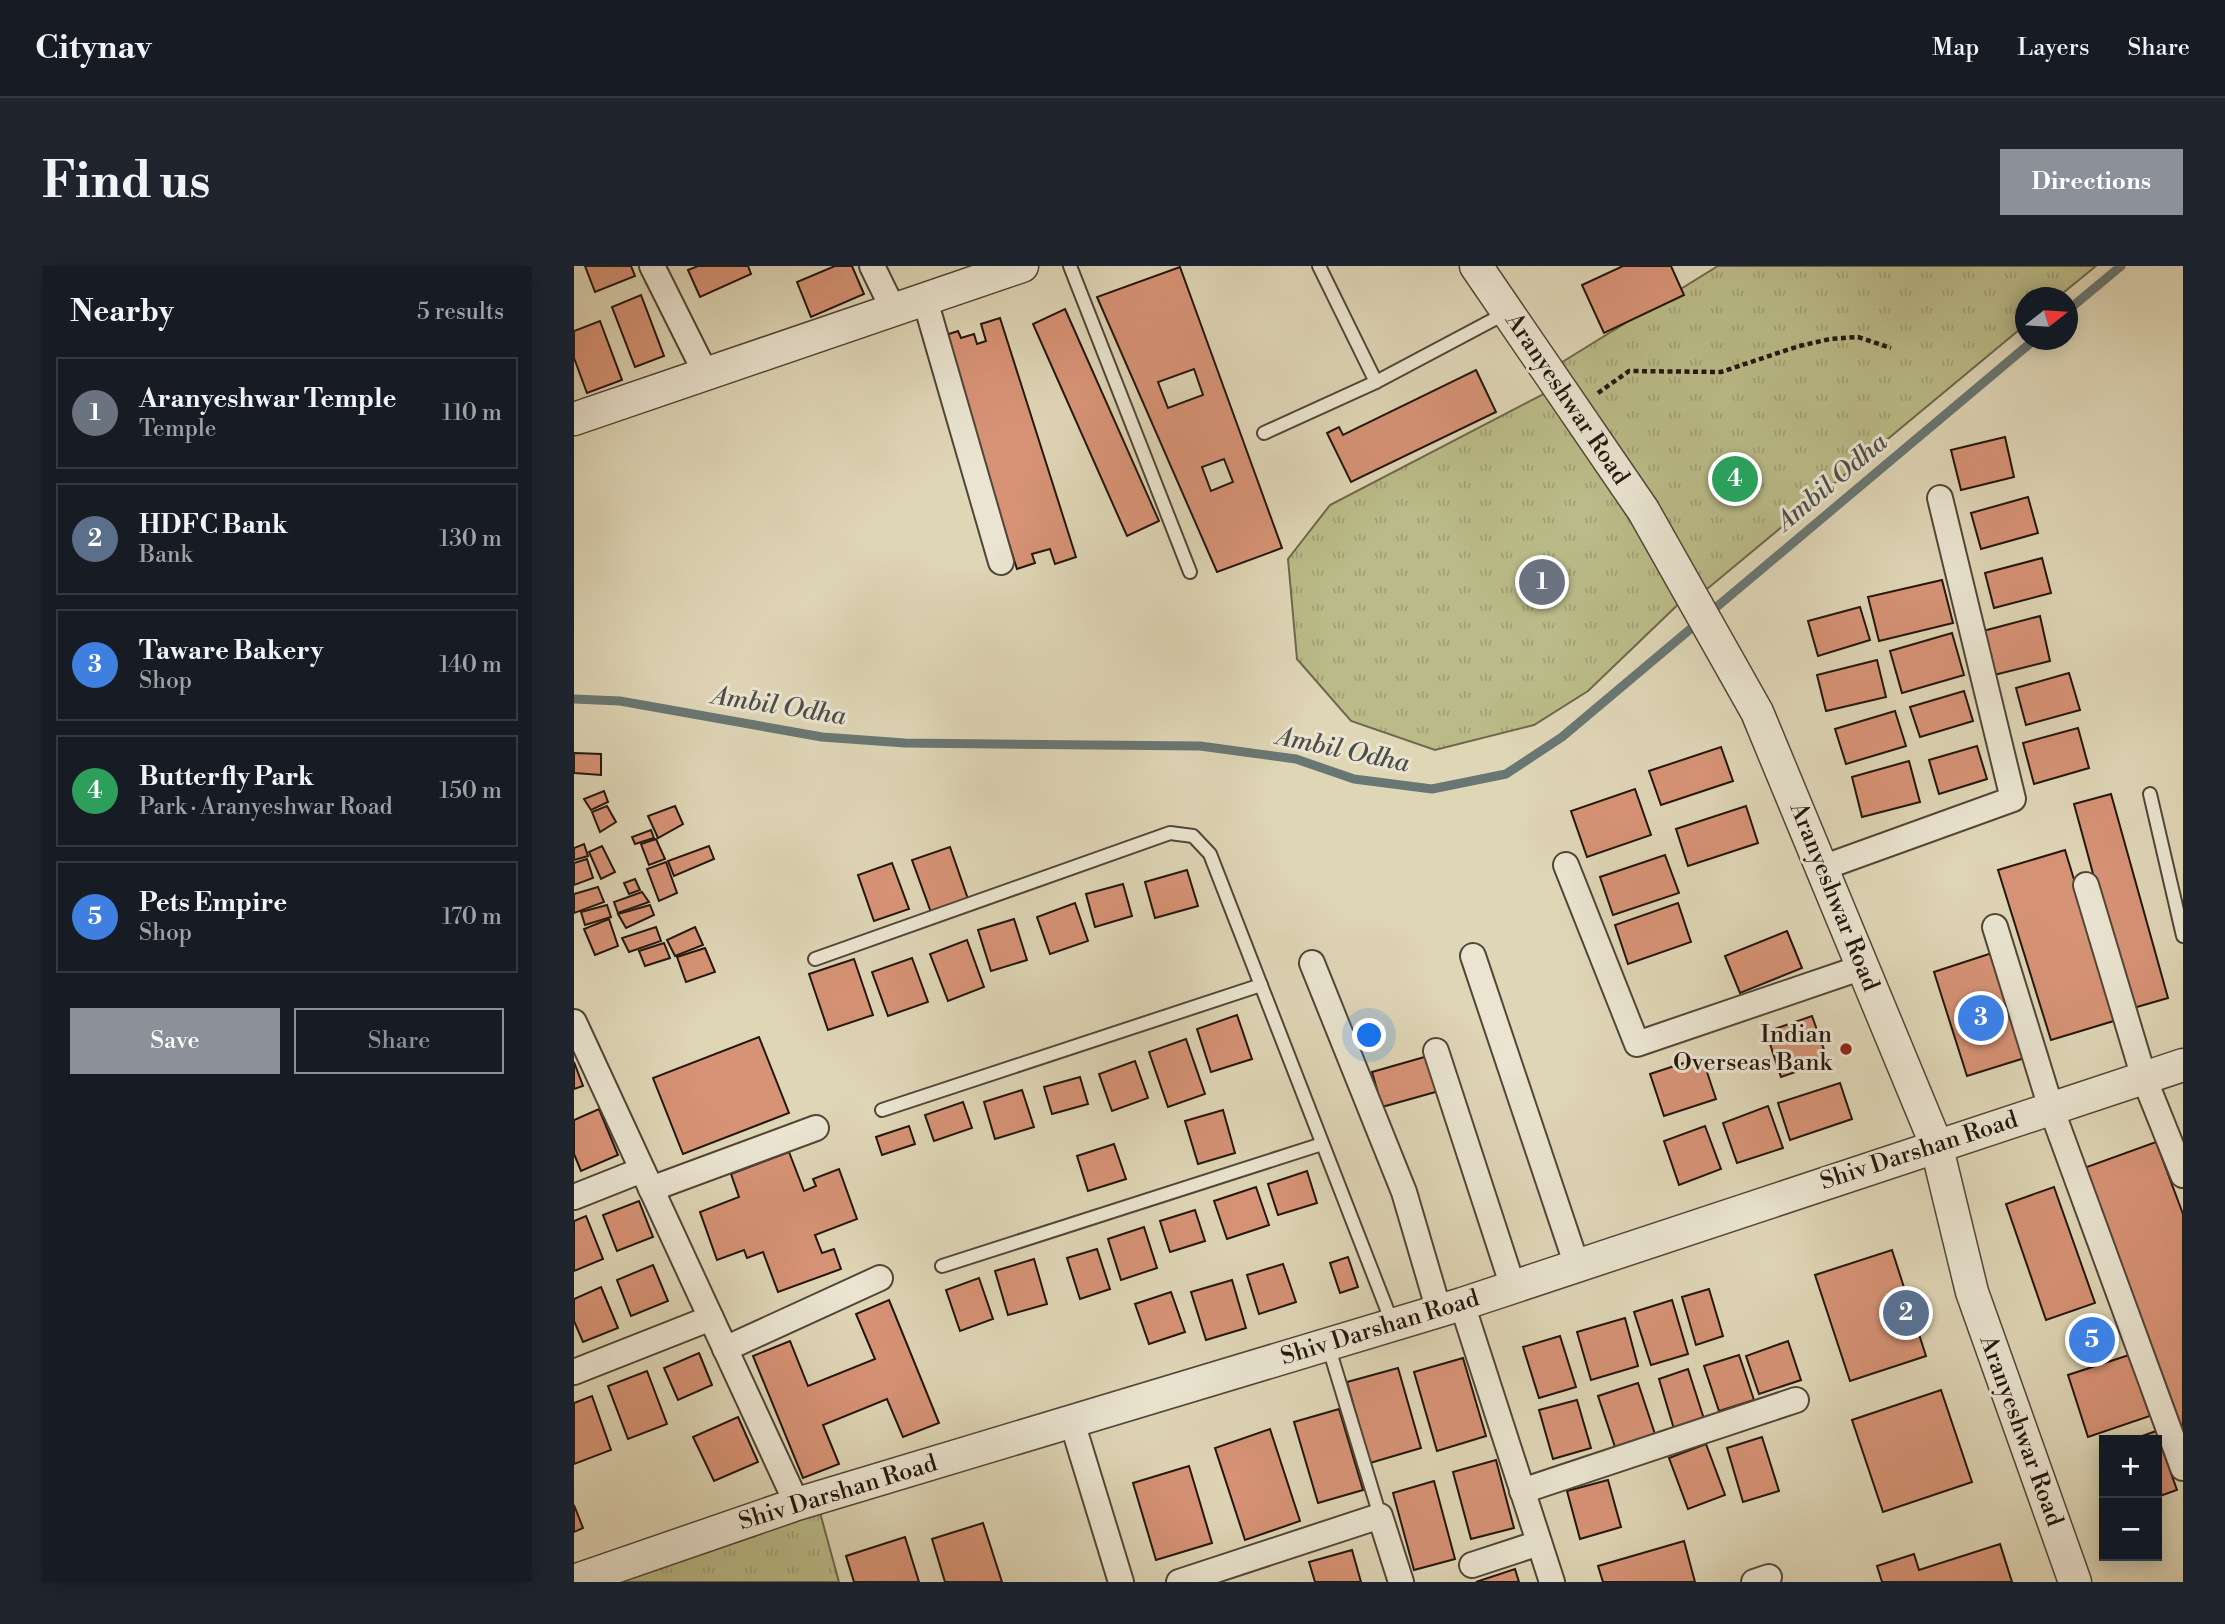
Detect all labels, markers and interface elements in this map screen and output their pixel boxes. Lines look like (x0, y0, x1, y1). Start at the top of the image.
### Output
text: Citynav (35, 28, 152, 69)
text: Map (1932, 33, 1979, 63)
text: Layers (2017, 33, 2089, 63)
text: Share (2127, 33, 2190, 63)
button: Directions (2000, 149, 2183, 215)
text: Find us (42, 152, 211, 213)
north arrow (2015, 287, 2078, 350)
text: Nearby (70, 293, 174, 331)
text: 5 results (417, 298, 504, 326)
street label: Aranyeshwar Road (1498, 307, 1636, 491)
text: Aranyeshwar Temple (139, 383, 397, 415)
text: 1 (89, 399, 101, 427)
text: 110 m (442, 399, 502, 427)
text: Temple (139, 415, 217, 443)
water label: Ambil Odha (1768, 426, 1894, 540)
pin: 4 (1712, 453, 1758, 505)
text: HDFC Bank (139, 509, 288, 541)
text: 2 (88, 525, 102, 553)
text: 130 m (439, 525, 502, 553)
text: Bank (139, 541, 193, 569)
pin: 1 (1519, 556, 1565, 608)
text: Taware Bakery (139, 635, 323, 667)
text: 3 (88, 651, 102, 679)
text: 140 m (439, 651, 502, 679)
text: Shop (139, 667, 192, 695)
water label: Ambil Odha (707, 679, 849, 732)
water label: Ambil Odha (1271, 720, 1413, 780)
text: Butterfly Park (139, 761, 314, 793)
text: 4 (87, 777, 103, 805)
text: 150 m (439, 777, 502, 805)
text: Park · Aranyeshwar Road (139, 793, 393, 821)
street label: Aranyeshwar Road (1782, 797, 1886, 996)
text: Pets Empire (139, 887, 287, 919)
text: 5 (88, 903, 102, 931)
text: 170 m (442, 903, 502, 931)
text: Shop (139, 919, 192, 947)
pin: 3 (1958, 992, 2004, 1044)
button: Save (70, 1008, 280, 1074)
button: Share (294, 1008, 504, 1074)
your location (1352, 1018, 1386, 1052)
place label: Indian Overseas Bank (1673, 1020, 1833, 1078)
marker: Indian Overseas Bank (1838, 1041, 1854, 1057)
street label: Shiv Darshan Road (1816, 1105, 2022, 1197)
street label: Shiv Darshan Road (1277, 1283, 1483, 1372)
pin: 2 (1883, 1287, 1929, 1339)
pin: 5 (2069, 1314, 2115, 1366)
street label: Aranyeshwar Road (1972, 1331, 2070, 1531)
map controls (2099, 1435, 2162, 1561)
button: + (2099, 1435, 2162, 1498)
street label: Shiv Darshan Road (735, 1448, 941, 1537)
button: − (2099, 1498, 2162, 1561)

